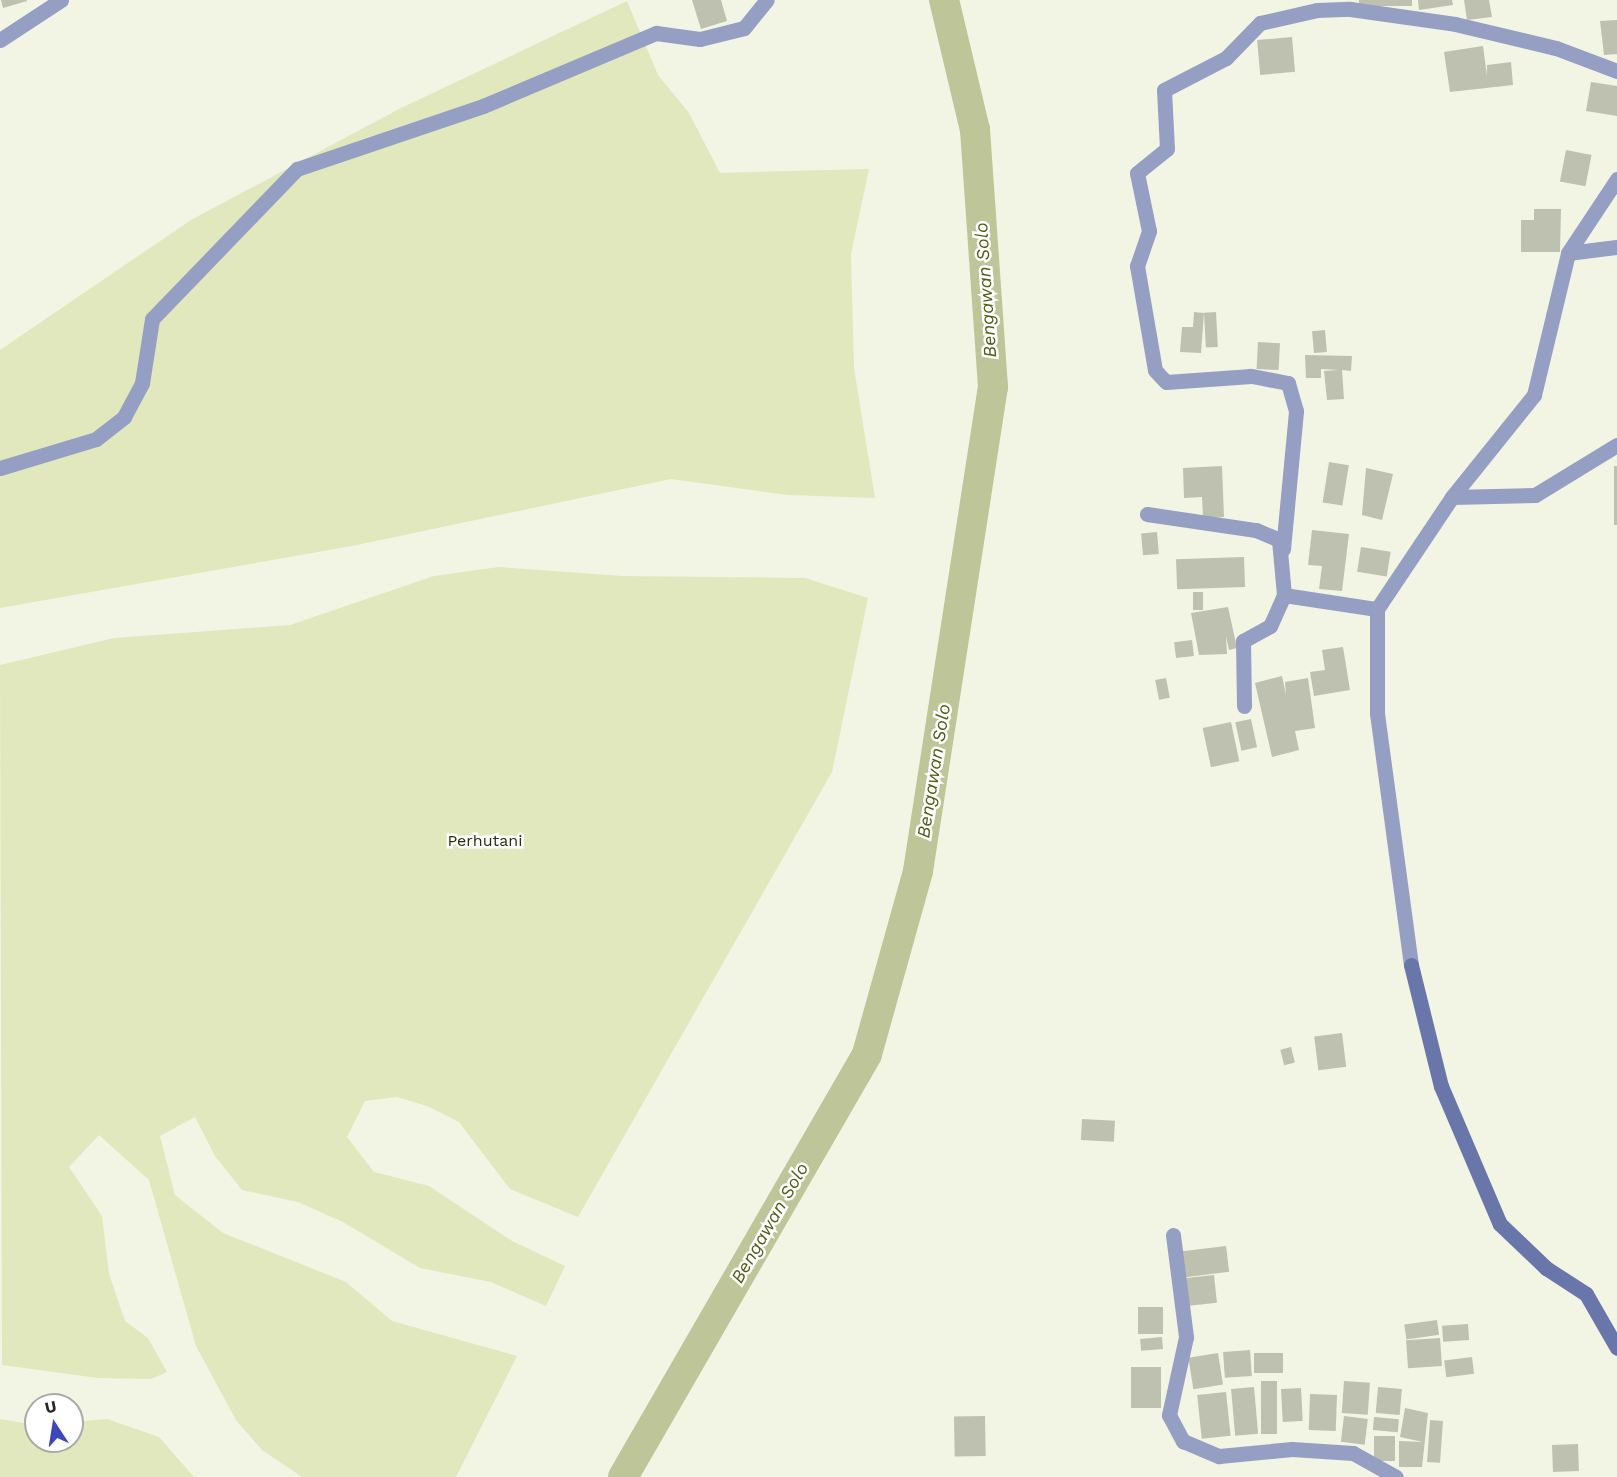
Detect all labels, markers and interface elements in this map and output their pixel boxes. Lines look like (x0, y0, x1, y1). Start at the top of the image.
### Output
water label: Bengawan Solo (971, 222, 1001, 358)
water label: Bengawan Solo (913, 702, 955, 840)
park label: Perhutani (447, 831, 523, 851)
water label: Bengawan Solo (727, 1159, 813, 1287)
north arrow (24, 1393, 84, 1453)
text: U (43, 1396, 58, 1417)

